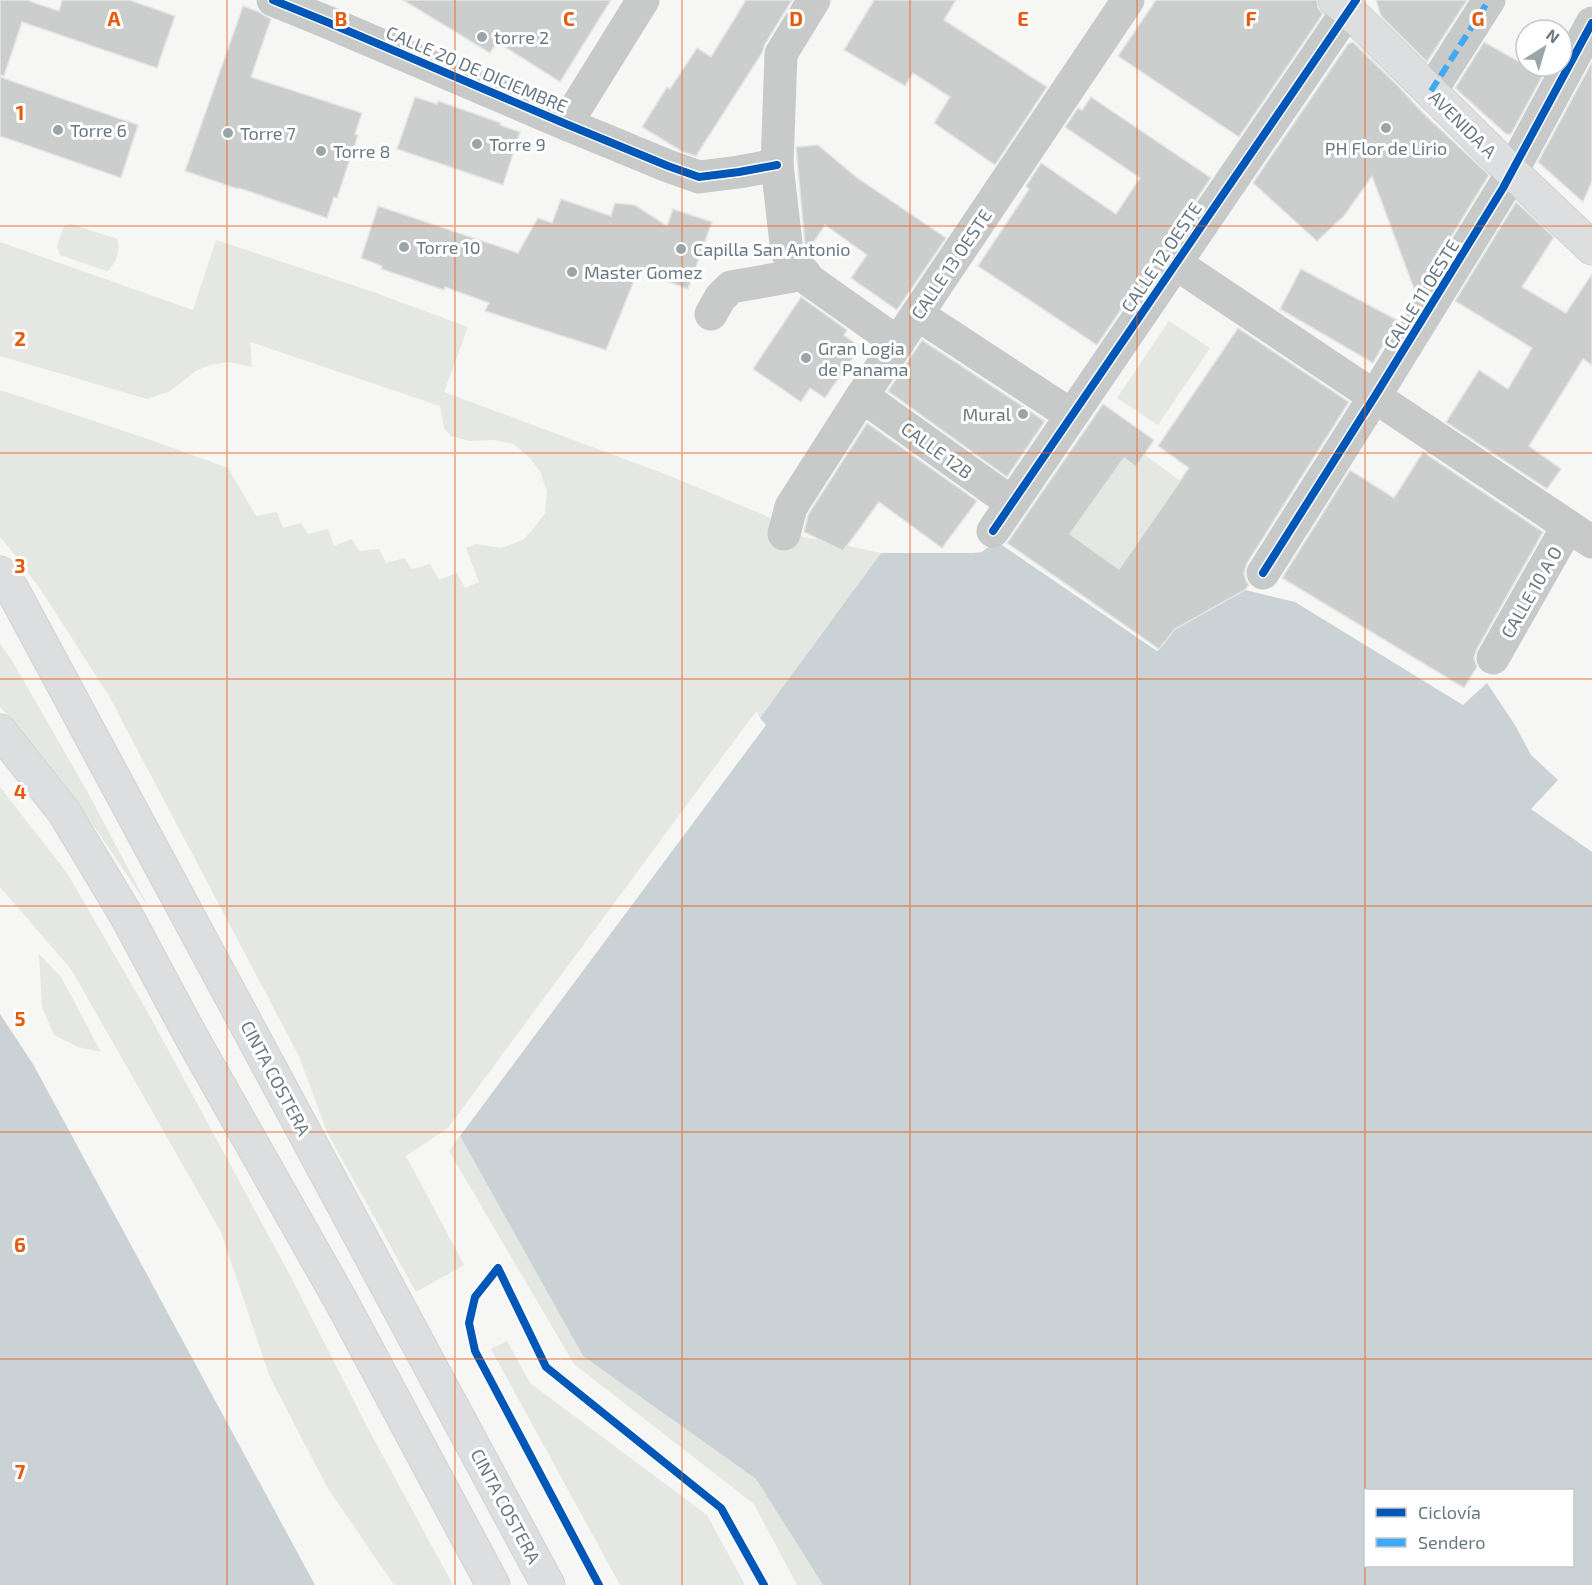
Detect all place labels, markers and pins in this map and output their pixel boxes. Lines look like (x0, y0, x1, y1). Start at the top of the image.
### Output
place label: torre 2 (494, 26, 549, 48)
marker: torre 2 (475, 30, 489, 44)
place label: Torre 6 (70, 119, 127, 141)
marker: PH Flor de Lirio (1379, 121, 1393, 135)
place label: Torre 7 (240, 122, 296, 144)
marker: Torre 6 (51, 123, 65, 137)
marker: Torre 7 (221, 126, 235, 140)
place label: Torre 9 (489, 133, 546, 155)
marker: Torre 9 (470, 137, 484, 151)
place label: PH Flor de Lirio (1325, 137, 1447, 159)
place label: Torre 8 (333, 140, 390, 162)
marker: Torre 8 (314, 144, 328, 158)
place label: Torre 10 (416, 236, 481, 258)
place label: Capilla San Antonio (693, 238, 851, 260)
marker: Torre 10 (397, 240, 411, 254)
marker: Capilla San Antonio (674, 242, 688, 256)
place label: Master Gomez (584, 261, 702, 283)
marker: Master Gomez (565, 265, 579, 279)
place label: Gran Logia de Panama (818, 337, 908, 380)
marker: Gran Logia de Panama (799, 351, 813, 365)
place label: Mural (963, 403, 1012, 425)
marker: Mural (1016, 407, 1030, 421)

